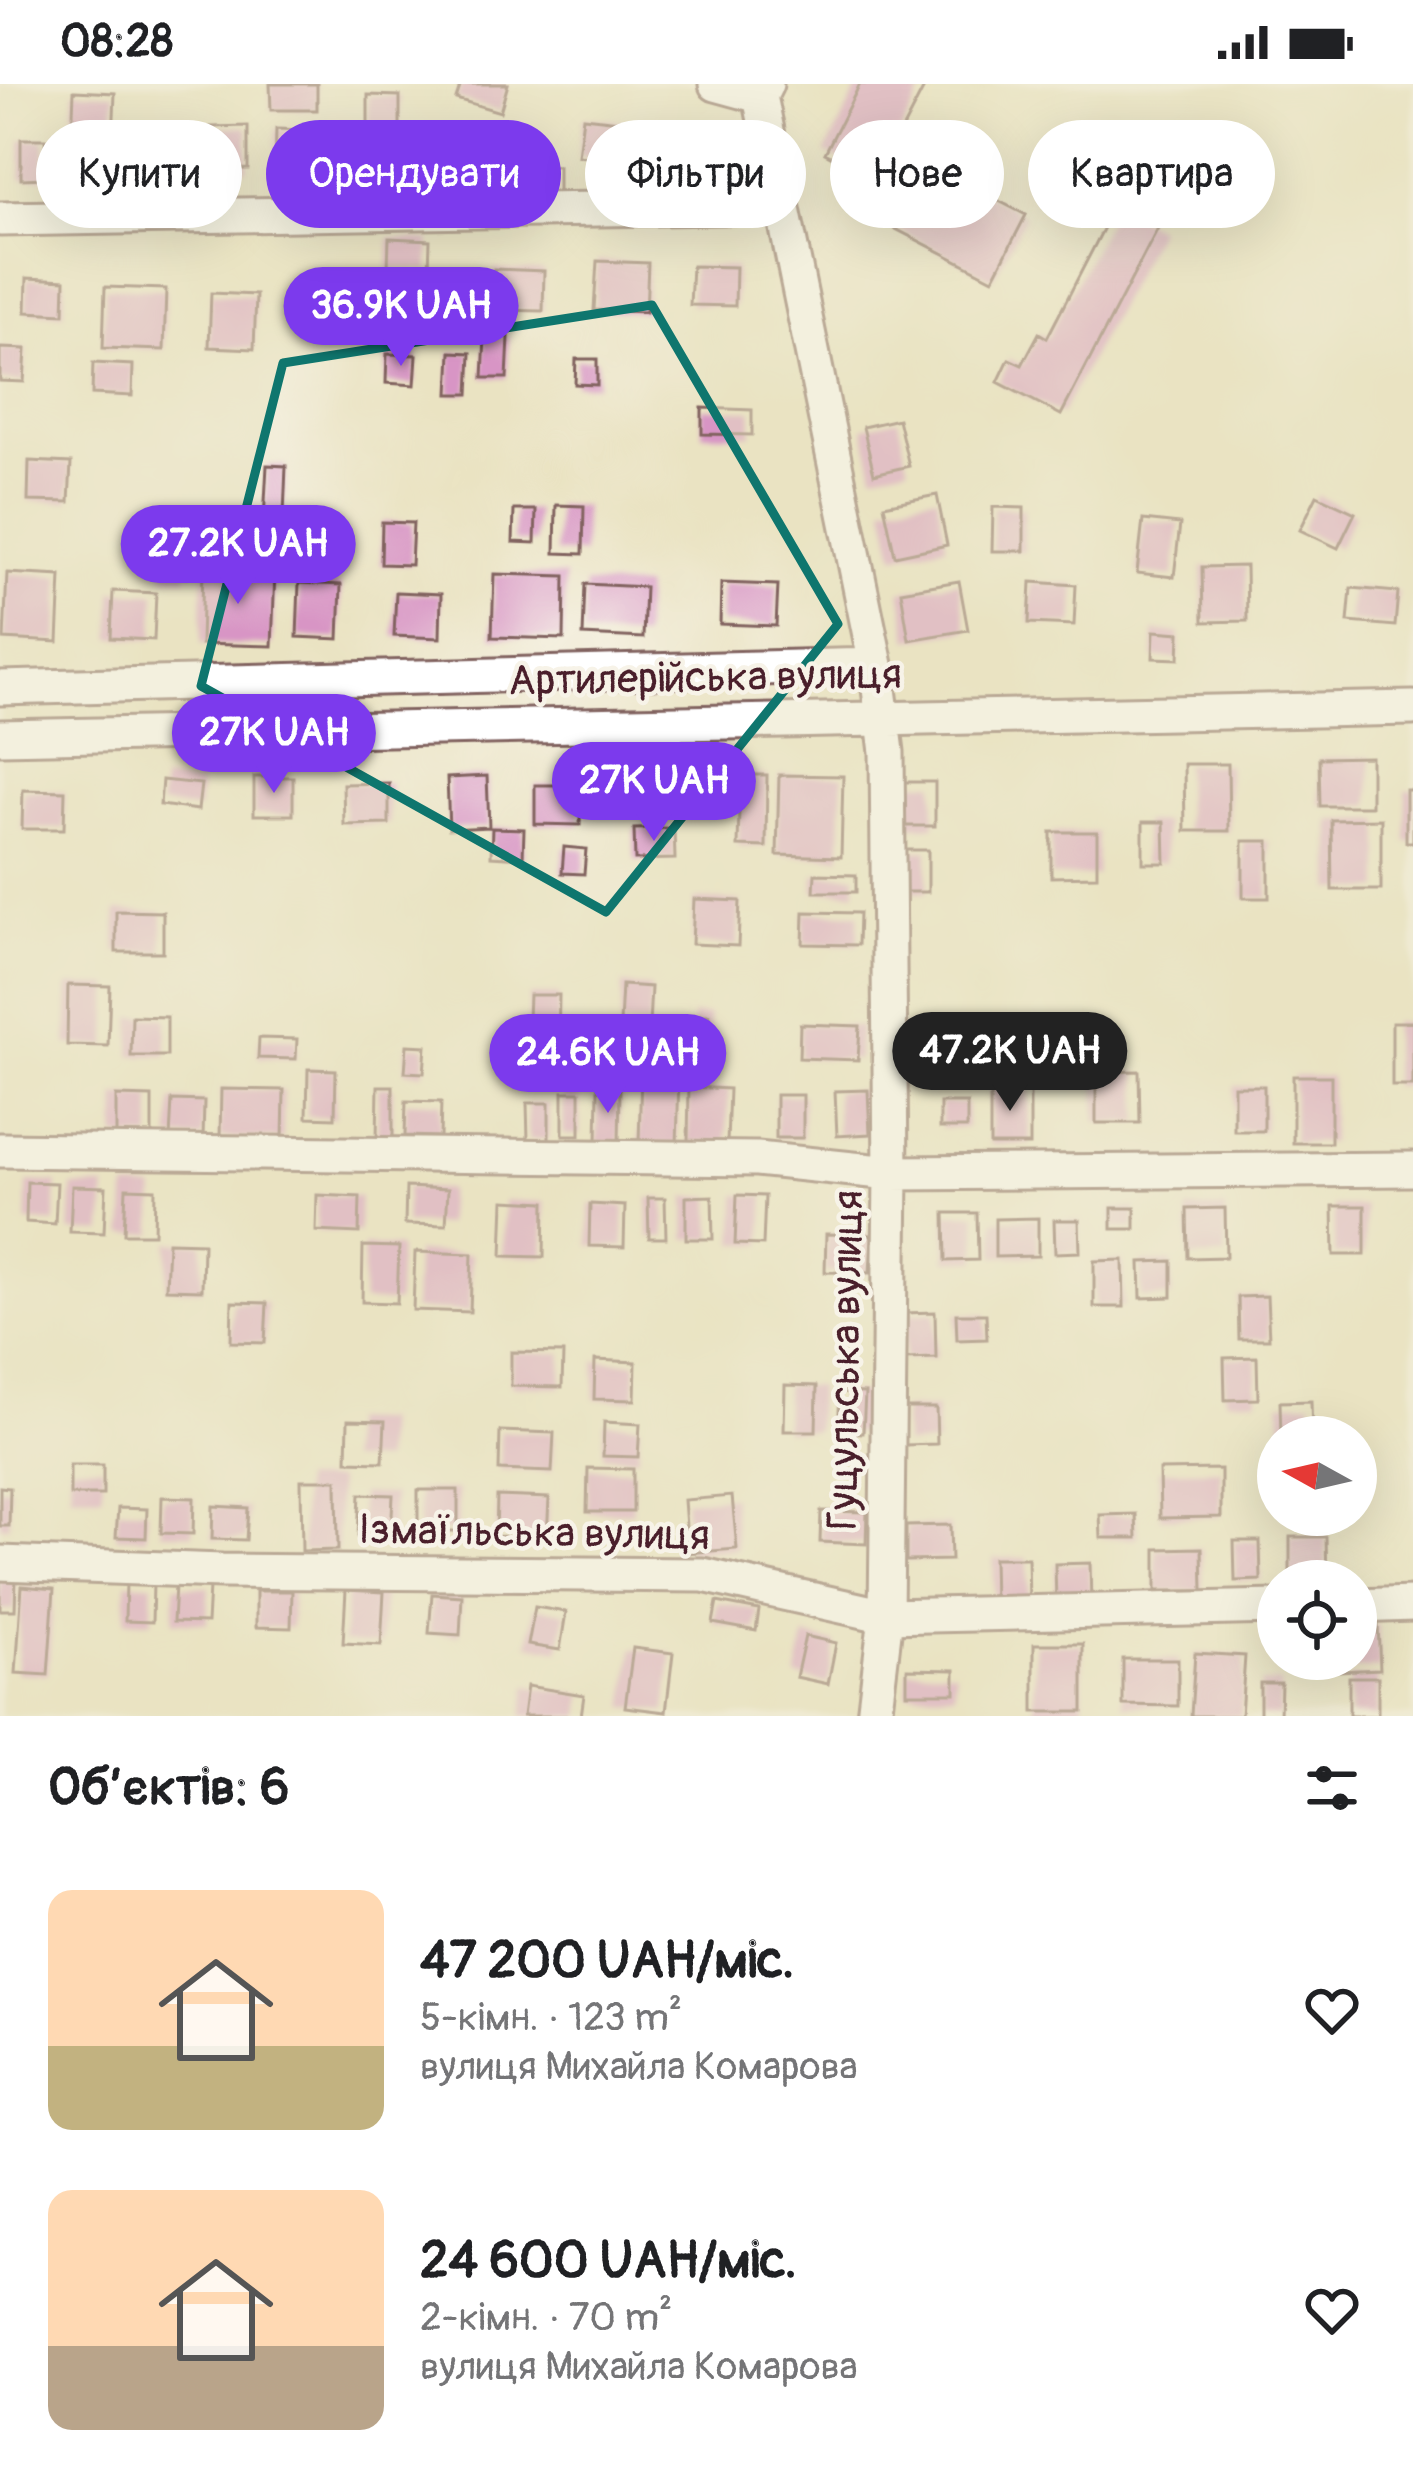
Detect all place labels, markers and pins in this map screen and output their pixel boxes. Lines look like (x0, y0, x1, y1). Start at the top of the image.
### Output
pin: 36.9K UAH (264, 267, 538, 369)
pin: 27.2K UAH (101, 505, 375, 607)
pin: 27K UAH (163, 694, 385, 796)
pin: 27K UAH (543, 742, 765, 844)
pin: 47.2K UAH (873, 1012, 1147, 1114)
pin: 24.6K UAH (471, 1014, 745, 1116)

